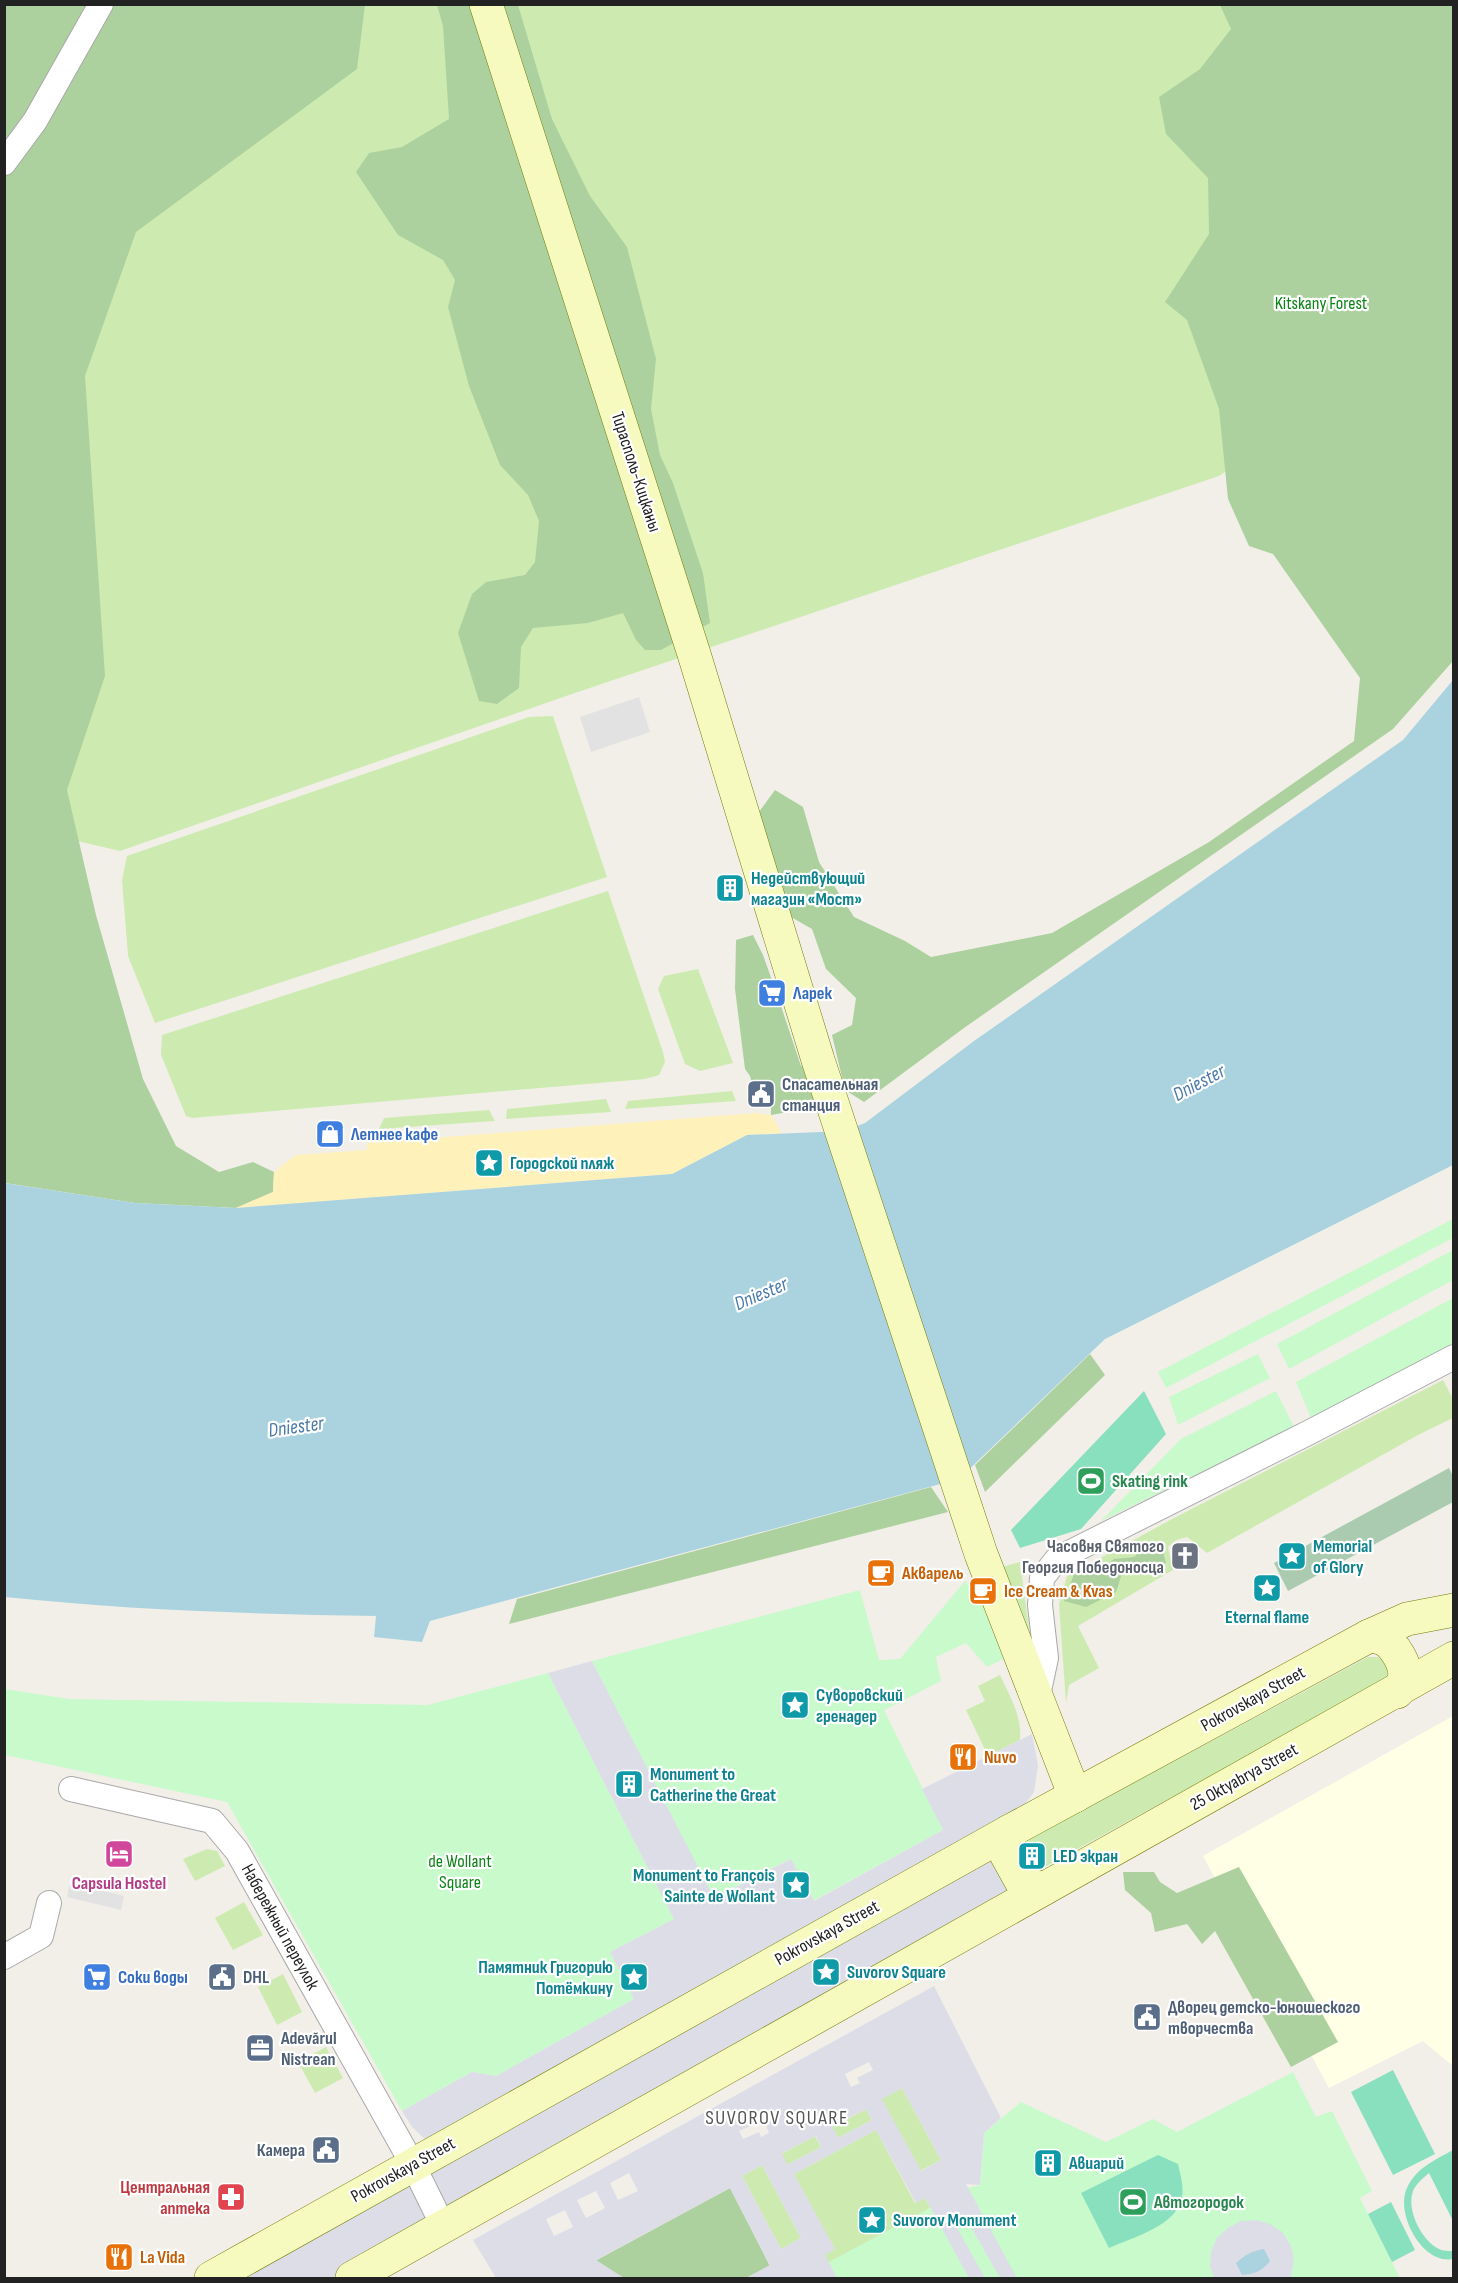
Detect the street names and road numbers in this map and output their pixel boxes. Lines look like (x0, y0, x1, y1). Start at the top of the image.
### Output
street label: Тирасполь-Кицканы (607, 409, 665, 535)
street label: Pokrovskaya Street (1197, 1662, 1309, 1736)
street label: 25 Oktyabrya Street (1187, 1739, 1302, 1815)
street label: Набережный переулок (237, 1860, 323, 1994)
street label: Pokrovskaya Street (771, 1896, 883, 1970)
street label: Pokrovskaya Street (347, 2133, 459, 2207)

